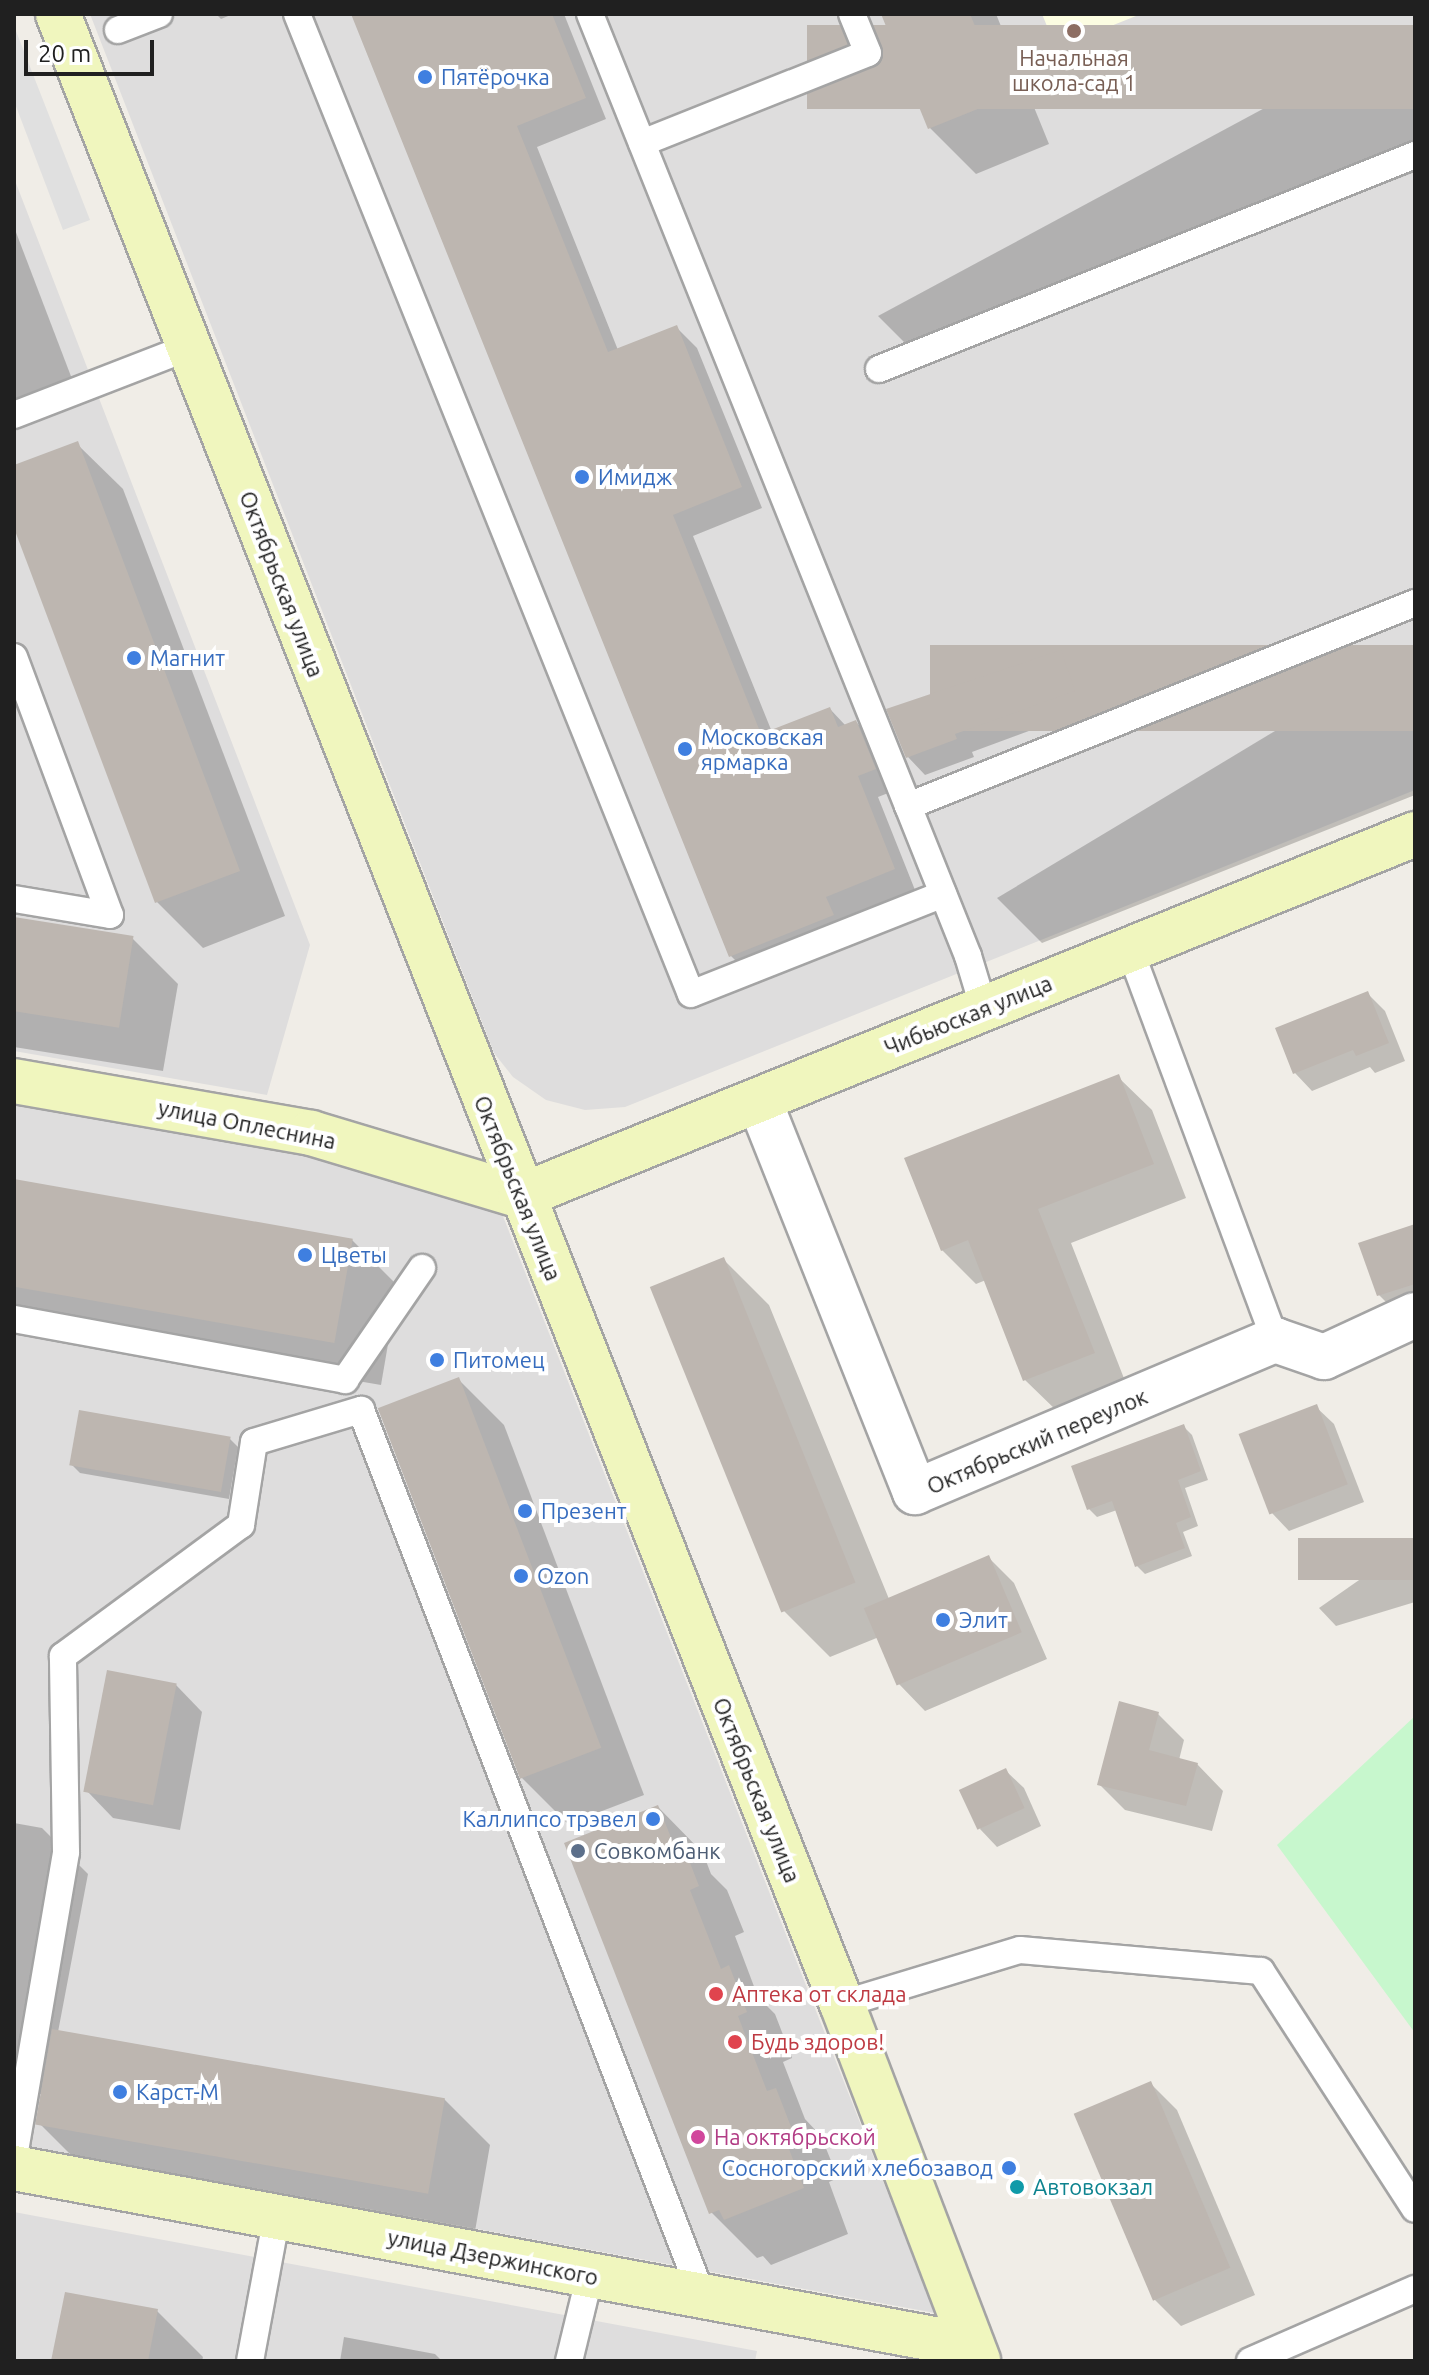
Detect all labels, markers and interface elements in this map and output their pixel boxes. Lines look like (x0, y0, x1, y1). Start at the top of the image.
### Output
marker: Начальная школа-сад 1 (1065, 22, 1083, 40)
scale bar (28, 24, 158, 74)
text: 20 m (38, 40, 91, 67)
place label: Начальная школа-сад 1 (1012, 44, 1136, 96)
place label: Пятёрочка (441, 64, 550, 90)
marker: Пятёрочка (416, 68, 434, 86)
place label: Имидж (598, 464, 672, 490)
marker: Имидж (573, 468, 591, 486)
street label: Октябрьская улица (234, 487, 330, 681)
place label: Магнит (150, 645, 225, 671)
marker: Магнит (125, 649, 143, 667)
place label: Московская ярмарка (701, 723, 824, 774)
marker: Московская ярмарка (676, 740, 694, 758)
street label: Чибьюская улица (880, 969, 1056, 1061)
street label: Октябрьская улица (469, 1092, 567, 1284)
street label: улица Оплеснина (156, 1094, 338, 1154)
place label: Цветы (321, 1242, 387, 1268)
marker: Цветы (296, 1246, 314, 1264)
place label: Питомец (453, 1347, 545, 1373)
marker: Питомец (428, 1351, 446, 1369)
street label: Октябрьский переулок (923, 1383, 1151, 1499)
place label: Презент (541, 1498, 626, 1524)
marker: Презент (516, 1502, 534, 1520)
place label: Ozon (537, 1563, 589, 1589)
marker: Ozon (512, 1567, 530, 1585)
place label: Элит (959, 1607, 1008, 1633)
marker: Элит (934, 1611, 952, 1629)
street label: Октябрьская улица (708, 1694, 806, 1886)
place label: Каллипсо трэвел (462, 1806, 637, 1832)
marker: Каллипсо трэвел (644, 1810, 662, 1828)
place label: Совкомбанк (594, 1838, 721, 1864)
marker: Совкомбанк (569, 1842, 587, 1860)
place label: Аптека от склада (732, 1981, 907, 2007)
marker: Аптека от склада (707, 1985, 725, 2003)
place label: Будь здоров! (751, 2029, 884, 2055)
marker: Будь здоров! (726, 2033, 744, 2051)
place label: Карст-М (136, 2079, 219, 2105)
marker: Карст-М (111, 2083, 129, 2101)
place label: На октябрьской (714, 2124, 876, 2150)
marker: На октябрьской (689, 2128, 707, 2146)
place label: Сосногорский хлебозавод (722, 2155, 993, 2181)
marker: Сосногорский хлебозавод (1000, 2159, 1018, 2177)
place label: Автовокзал (1033, 2174, 1153, 2200)
marker: Автовокзал (1008, 2178, 1026, 2196)
street label: улица Дзержинского (386, 2224, 600, 2290)

